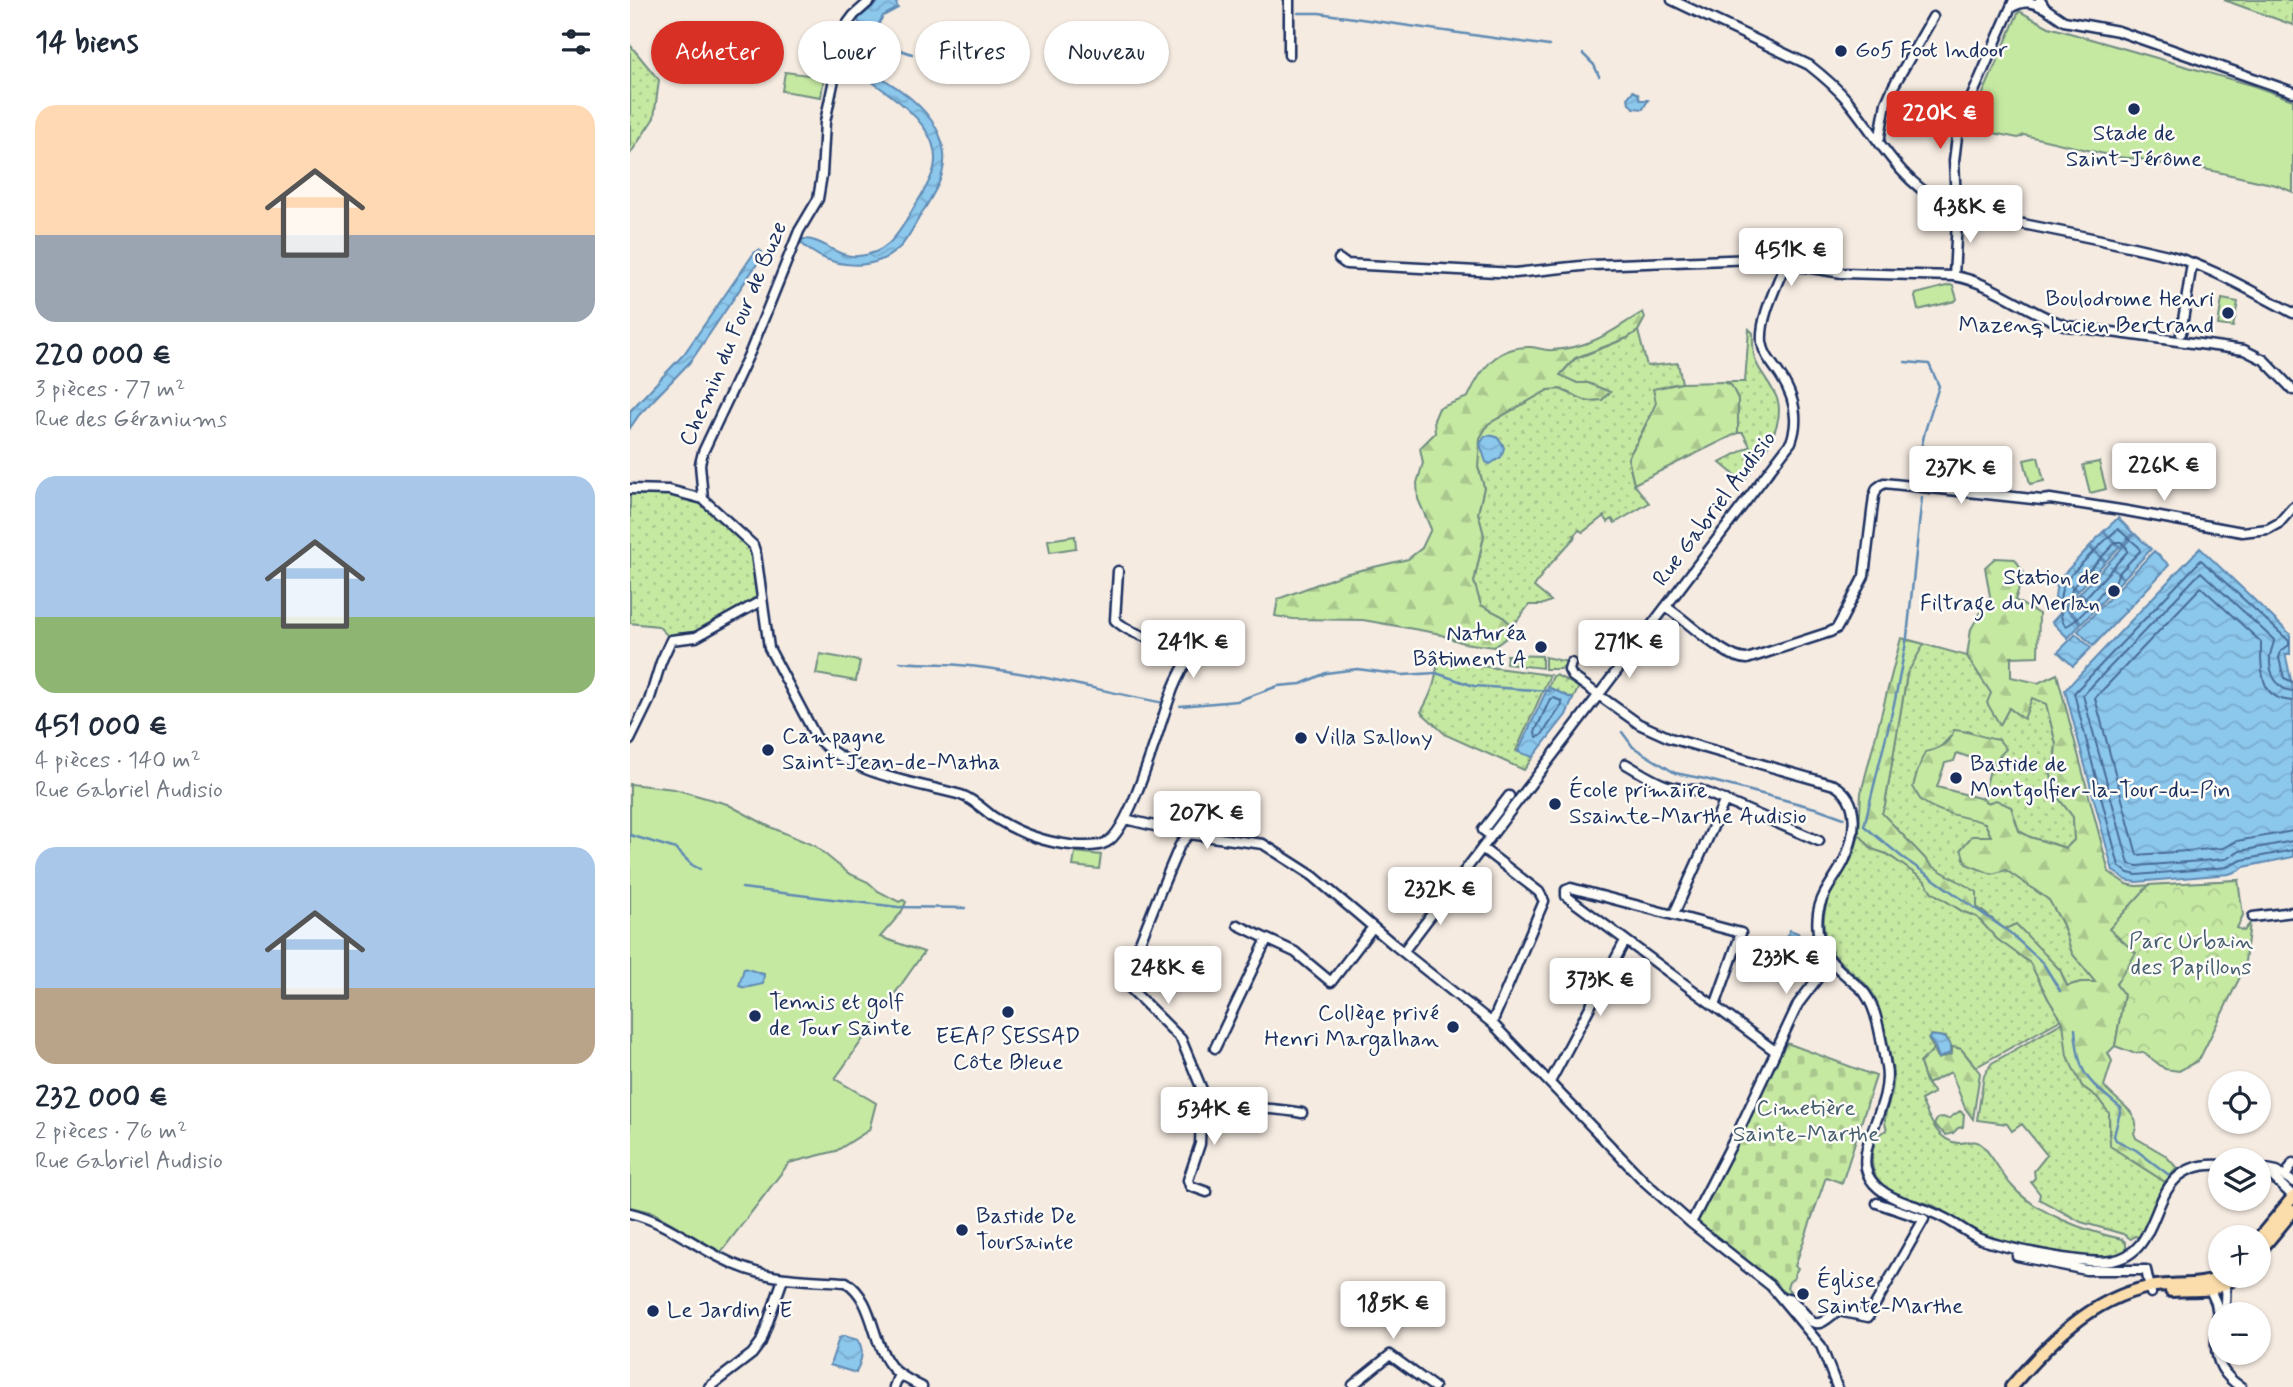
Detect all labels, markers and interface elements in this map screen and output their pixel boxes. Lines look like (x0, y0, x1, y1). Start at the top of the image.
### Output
chip: Acheter (651, 21, 784, 84)
chip: Louer (798, 21, 901, 84)
chip: Filtres (915, 21, 1030, 84)
chip: Nouveau (1044, 21, 1169, 84)
text: 14 biens (35, 23, 139, 62)
icon: filters (557, 23, 595, 61)
place label: Go5 Foot Indoor (1855, 36, 2008, 66)
marker: Go5 Foot Indoor (1833, 43, 1849, 59)
pin: 220K € (1883, 92, 1997, 151)
text: 220K € (1903, 99, 1977, 129)
marker: Stade de Saint-Jérôme (2126, 101, 2142, 117)
place label: Stade de Saint-Jérôme (2066, 119, 2202, 175)
icon: home (252, 150, 378, 276)
pin: 438K € (1913, 186, 2027, 245)
text: 438K € (1933, 193, 2007, 223)
street label: Chemin du Four de Buze (673, 217, 795, 451)
pin: 451K € (1734, 229, 1848, 288)
text: 451K € (1755, 236, 1827, 266)
place label: Boulodrome Henri Mazenq Lucien Bertrand (1958, 285, 2214, 341)
marker: Boulodrome Henri Mazenq Lucien Bertrand (2220, 305, 2236, 321)
text: 220 000 € (35, 336, 171, 375)
text: 3 pièces · 77 m² (35, 375, 185, 405)
text: Rue des Géraniums (35, 405, 227, 435)
street label: Rue Gabriel Audisio (1647, 425, 1783, 593)
pin: 226K € (2107, 444, 2221, 503)
pin: 237K € (1904, 447, 2018, 506)
text: 226K € (2128, 451, 2200, 481)
text: 237K € (1925, 454, 1997, 484)
icon: home (252, 521, 378, 647)
place label: Station de Filtrage du Merlan (1920, 563, 2100, 621)
marker: Station de Filtrage du Merlan (2106, 583, 2122, 599)
place label: Naturéa Bâtiment A (1413, 619, 1527, 675)
pin: 241K € (1136, 620, 1250, 680)
pin: 271K € (1572, 620, 1686, 680)
text: 241K € (1157, 628, 1229, 658)
text: 271K € (1594, 628, 1664, 658)
marker: Naturéa Bâtiment A (1533, 639, 1549, 655)
text: 451 000 € (35, 707, 168, 746)
place label: Campagne Saint-Jean-de-Matha (782, 722, 1000, 778)
place label: Villa Sallony (1315, 723, 1433, 753)
marker: Villa Sallony (1293, 730, 1309, 746)
marker: Campagne Saint-Jean-de-Matha (760, 742, 776, 758)
text: 4 pièces · 140 m² (35, 746, 201, 776)
place label: Bastide de Montgolfier-la-Tour-du-Pin (1970, 750, 2231, 806)
marker: Bastide de Montgolfier-la-Tour-du-Pin (1948, 770, 1964, 786)
place label: École primaire Ssainte-Marthe Audisio (1569, 775, 1807, 832)
text: Rue Gabriel Audisio (35, 776, 223, 806)
pin: 207K € (1150, 792, 1264, 851)
marker: École primaire Ssainte-Marthe Audisio (1547, 796, 1563, 812)
text: 207K € (1170, 799, 1244, 829)
pin: 232K € (1383, 867, 1497, 927)
text: 232K € (1404, 875, 1476, 905)
icon: home (252, 892, 378, 1018)
park label: Parc Urbain des Papillons (2129, 927, 2253, 983)
pin: 233K € (1729, 936, 1843, 996)
text: 233K € (1752, 944, 1820, 974)
pin: 248K € (1111, 946, 1225, 1006)
text: 248K € (1130, 954, 1206, 984)
pin: 373K € (1543, 958, 1657, 1018)
text: 373K € (1566, 966, 1634, 996)
place label: Tennis et golf de Tour Sainte (769, 988, 912, 1044)
place label: Collège privé Henri Margalhan (1264, 999, 1439, 1057)
marker: EEAP SESSAD Côte Bleue (1000, 1004, 1016, 1020)
marker: Tennis et golf de Tour Sainte (747, 1008, 763, 1024)
marker: Collège privé Henri Margalhan (1445, 1019, 1461, 1035)
place label: EEAP SESSAD Côte Bleue (936, 1022, 1080, 1078)
map controls (2208, 1071, 2271, 1365)
button: locate (2208, 1071, 2271, 1134)
text: 232 000 € (35, 1078, 168, 1117)
pin: 534K € (1157, 1088, 1271, 1147)
park label: Cimetière Sainte-Marthe (1733, 1094, 1879, 1150)
text: 534K € (1177, 1095, 1251, 1125)
text: 2 pièces · 76 m² (35, 1117, 187, 1147)
text: Rue Gabriel Audisio (35, 1147, 223, 1177)
button: layers (2208, 1148, 2271, 1211)
place label: Bastide De Toursainte (976, 1202, 1077, 1258)
marker: Bastide De Toursainte (954, 1222, 970, 1238)
button: + (2208, 1225, 2271, 1288)
place label: Église Sainte-Marthe (1817, 1265, 1963, 1322)
pin: 185K € (1336, 1282, 1450, 1341)
marker: Église Sainte-Marthe (1795, 1286, 1811, 1302)
text: 185K € (1356, 1289, 1430, 1319)
place label: Le Jardin : E (667, 1296, 792, 1326)
button: − (2208, 1302, 2271, 1365)
marker: Le Jardin : E (645, 1303, 661, 1319)

